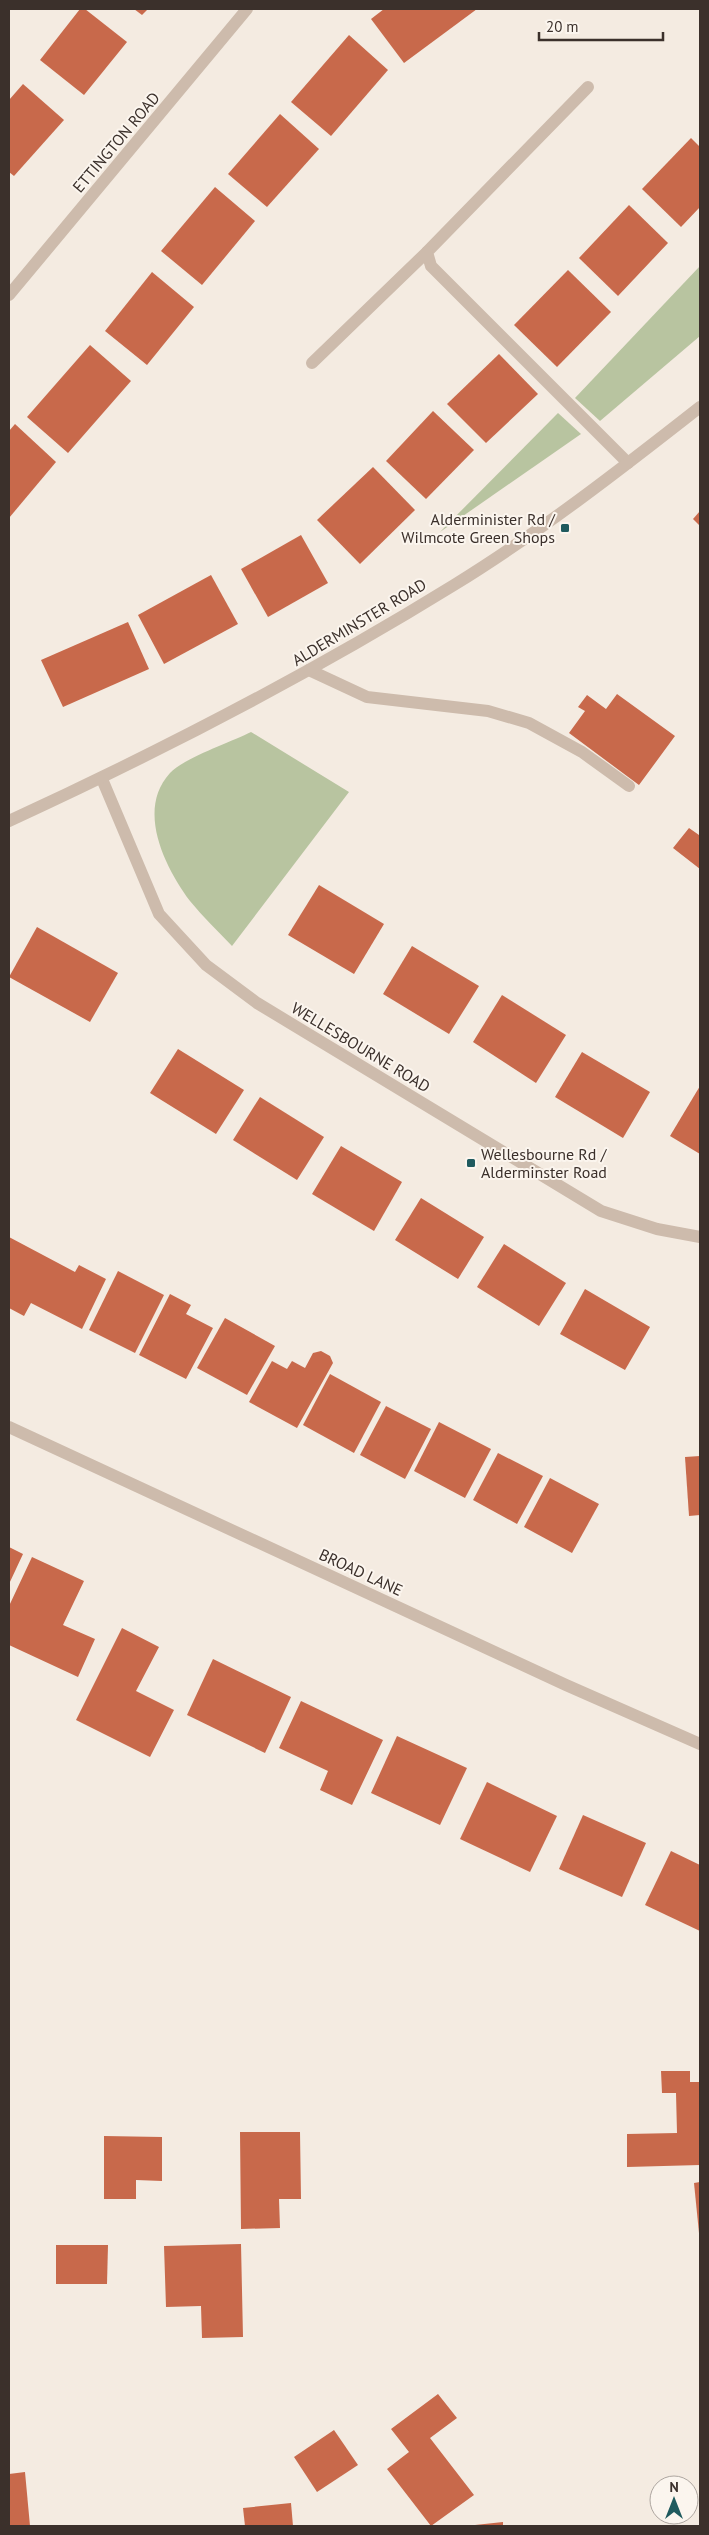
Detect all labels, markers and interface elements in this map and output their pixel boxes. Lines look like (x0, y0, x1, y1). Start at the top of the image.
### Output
scale bar (539, 10, 663, 42)
text: 20 m (546, 17, 579, 36)
street label: ETTINGTON ROAD (68, 88, 164, 196)
place label: Alderminister Rd / Wilmcote Green Shops (401, 509, 556, 547)
marker: Alderminister Rd / Wilmcote Green Shops (559, 522, 571, 534)
street label: ALDERMINSTER ROAD (288, 574, 430, 670)
street label: WELLESBOURNE ROAD (288, 998, 434, 1096)
place label: Wellesbourne Rd / Alderminster Road (481, 1144, 608, 1182)
marker: Wellesbourne Rd / Alderminster Road (465, 1157, 477, 1169)
street label: BROAD LANE (316, 1544, 406, 1600)
north arrow (649, 2475, 699, 2525)
text: N (669, 2478, 679, 2496)

